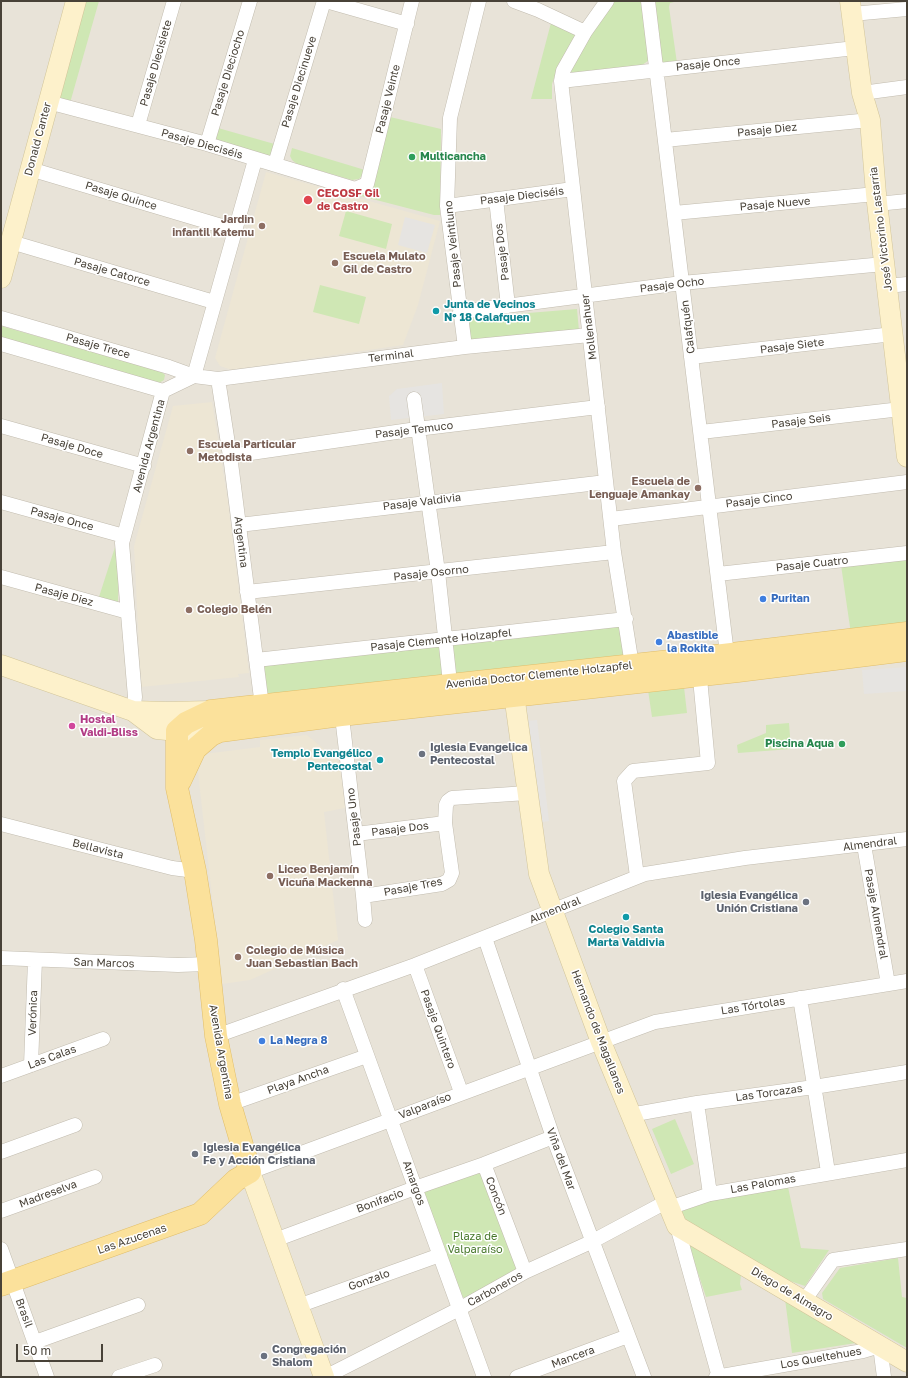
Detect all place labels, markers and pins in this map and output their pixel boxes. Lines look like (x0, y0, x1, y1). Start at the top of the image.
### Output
place label: Multicancha (420, 150, 486, 164)
marker: Multicancha (407, 152, 417, 162)
place label: CECOSF Gil de Castro (317, 187, 379, 213)
marker: CECOSF Gil de Castro (302, 194, 314, 206)
place label: Jardin infantil Katemu (172, 213, 254, 239)
marker: Jardin infantil Katemu (257, 221, 267, 231)
place label: Escuela Mulato Gil de Castro (343, 250, 426, 276)
marker: Escuela Mulato Gil de Castro (330, 258, 340, 268)
place label: Junta de Vecinos N° 18 Calafquen (444, 298, 535, 324)
marker: Junta de Vecinos N° 18 Calafquen (431, 306, 441, 316)
place label: Escuela Particular Metodista (198, 438, 296, 464)
marker: Escuela Particular Metodista (185, 446, 195, 456)
place label: Escuela de Lenguaje Amankay (589, 475, 690, 501)
marker: Escuela de Lenguaje Amankay (693, 483, 703, 493)
place label: Puritan (771, 592, 810, 606)
marker: Puritan (758, 594, 768, 604)
place label: Colegio Belén (197, 603, 272, 617)
marker: Colegio Belén (184, 605, 194, 615)
place label: Abastible la Rokita (667, 629, 718, 655)
marker: Abastible la Rokita (654, 637, 664, 647)
place label: Hostal Valdi-Bliss (80, 713, 138, 739)
marker: Hostal Valdi-Bliss (67, 721, 77, 731)
place label: Piscina Aqua (765, 737, 834, 751)
marker: Piscina Aqua (837, 739, 847, 749)
place label: Iglesia Evangelica Pentecostal (430, 741, 528, 767)
place label: Templo Evangélico Pentecostal (271, 747, 372, 773)
marker: Iglesia Evangelica Pentecostal (417, 749, 427, 759)
marker: Templo Evangélico Pentecostal (375, 755, 385, 765)
place label: Liceo Benjamín Vicuña Mackenna (278, 863, 372, 889)
marker: Liceo Benjamín Vicuña Mackenna (265, 871, 275, 881)
place label: Iglesia Evangélica Unión Cristiana (700, 889, 798, 915)
marker: Iglesia Evangélica Unión Cristiana (801, 897, 811, 907)
marker: Colegio Santa Marta Valdivia (621, 912, 631, 922)
place label: Colegio Santa Marta Valdivia (587, 923, 665, 949)
place label: Colegio de Música Juan Sebastian Bach (246, 944, 358, 970)
marker: Colegio de Música Juan Sebastian Bach (233, 952, 243, 962)
place label: La Negra 8 (270, 1034, 327, 1048)
marker: La Negra 8 (257, 1036, 267, 1046)
place label: Iglesia Evangélica Fe y Acción Cristiana (203, 1141, 315, 1167)
marker: Iglesia Evangélica Fe y Acción Cristiana (190, 1149, 200, 1159)
place label: Congregación Shalom (272, 1343, 346, 1369)
marker: Congregación Shalom (259, 1351, 269, 1361)

